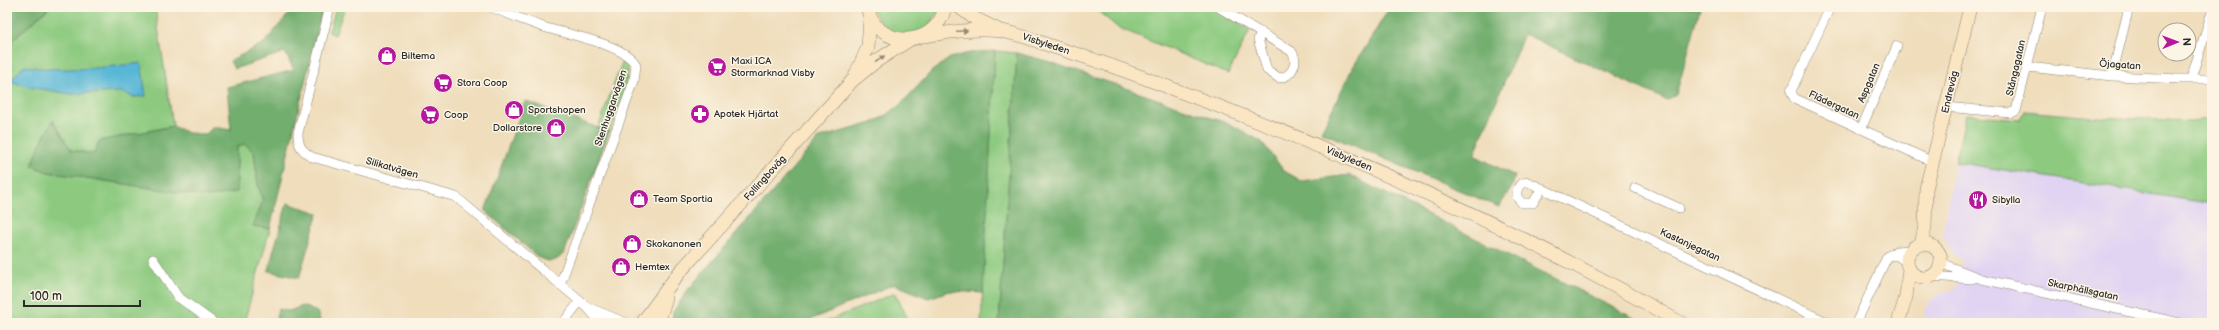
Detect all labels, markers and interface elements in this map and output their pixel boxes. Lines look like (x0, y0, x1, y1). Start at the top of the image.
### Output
north arrow (2157, 22, 2197, 62)
one-way arrow (956, 27, 968, 34)
street label: Visbyleden (1021, 31, 1071, 57)
street label: Stångagatan (2004, 38, 2028, 97)
text: N (2180, 38, 2193, 46)
shop icon: Biltema (376, 45, 398, 67)
place label: Biltema (401, 50, 435, 62)
place label: Maxi ICA Stormarknad Visby (731, 55, 815, 79)
one-way arrow (874, 55, 885, 63)
supermarket icon: Maxi ICA Stormarknad Visby (706, 56, 728, 78)
street label: Öjagatan (2099, 58, 2141, 72)
street label: Aspgatan (1855, 61, 1883, 105)
street label: Stenhuggarvägen (592, 68, 630, 148)
street label: Endreväg (1939, 69, 1961, 114)
supermarket icon: Stora Coop (432, 72, 454, 94)
place label: Stora Coop (457, 77, 508, 89)
street label: Flädergatan (1807, 88, 1861, 122)
shop icon: Sportshopen (503, 99, 525, 121)
pharmacy icon: Apotek Hjärtat (689, 103, 711, 125)
supermarket icon: Coop (419, 104, 441, 126)
place label: Sportshopen (528, 104, 586, 116)
place label: Apotek Hjärtat (714, 108, 778, 120)
place label: Coop (444, 109, 468, 121)
shop icon: Dollarstore (545, 117, 567, 139)
place label: Dollarstore (493, 122, 542, 134)
street label: Visbyleden (1324, 144, 1374, 174)
street label: Follingboväg (741, 153, 789, 203)
street label: Silikatvägen (364, 155, 420, 181)
shop icon: Team Sportia (628, 188, 650, 210)
restaurant icon: Sibylla (1967, 189, 1989, 211)
place label: Team Sportia (653, 193, 713, 205)
place label: Sibylla (1992, 194, 2021, 206)
street label: Kastanjegatan (1658, 226, 1722, 264)
shop icon: Skokanonen (621, 233, 643, 255)
place label: Skokanonen (646, 238, 702, 250)
shop icon: Hemtex (610, 256, 632, 278)
place label: Hemtex (635, 261, 670, 273)
street label: Skarphällsgatan (2047, 277, 2120, 303)
scale bar (24, 282, 140, 308)
text: 100 m (30, 289, 62, 304)

